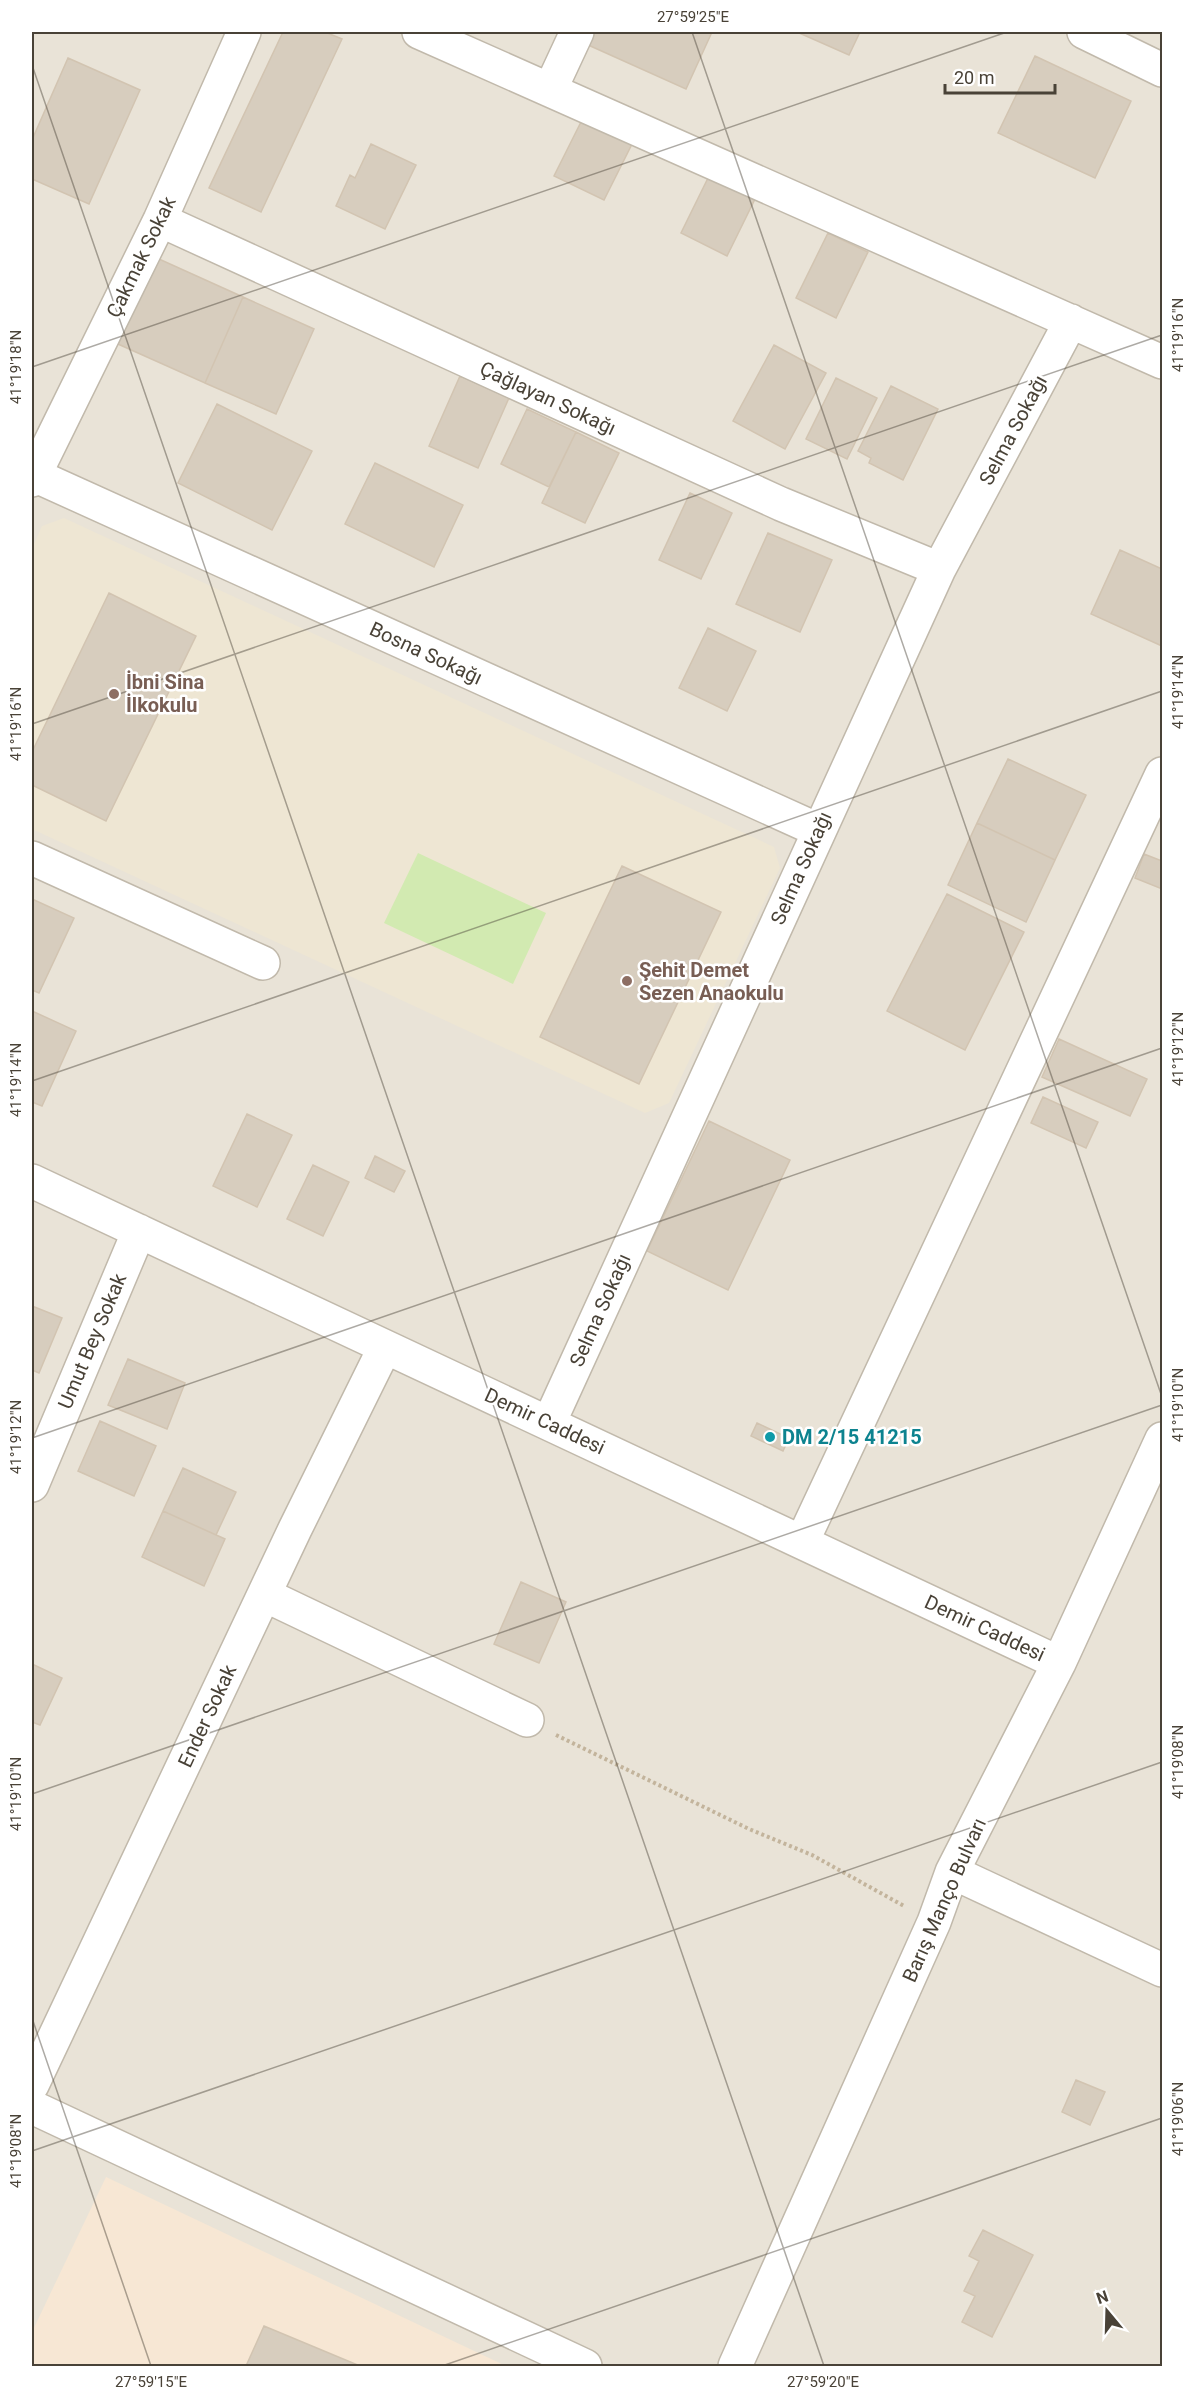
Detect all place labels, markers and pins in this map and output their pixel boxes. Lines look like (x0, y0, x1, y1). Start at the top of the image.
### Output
place label: İbni Sina İlkokulu (126, 670, 204, 717)
marker: İbni Sina İlkokulu (107, 687, 121, 701)
place label: Şehit Demet Sezen Anaokulu (639, 958, 784, 1005)
marker: Şehit Demet Sezen Anaokulu (620, 974, 634, 988)
place label: DM 2/15 41215 (782, 1425, 922, 1449)
marker: DM 2/15 41215 (763, 1430, 777, 1444)

